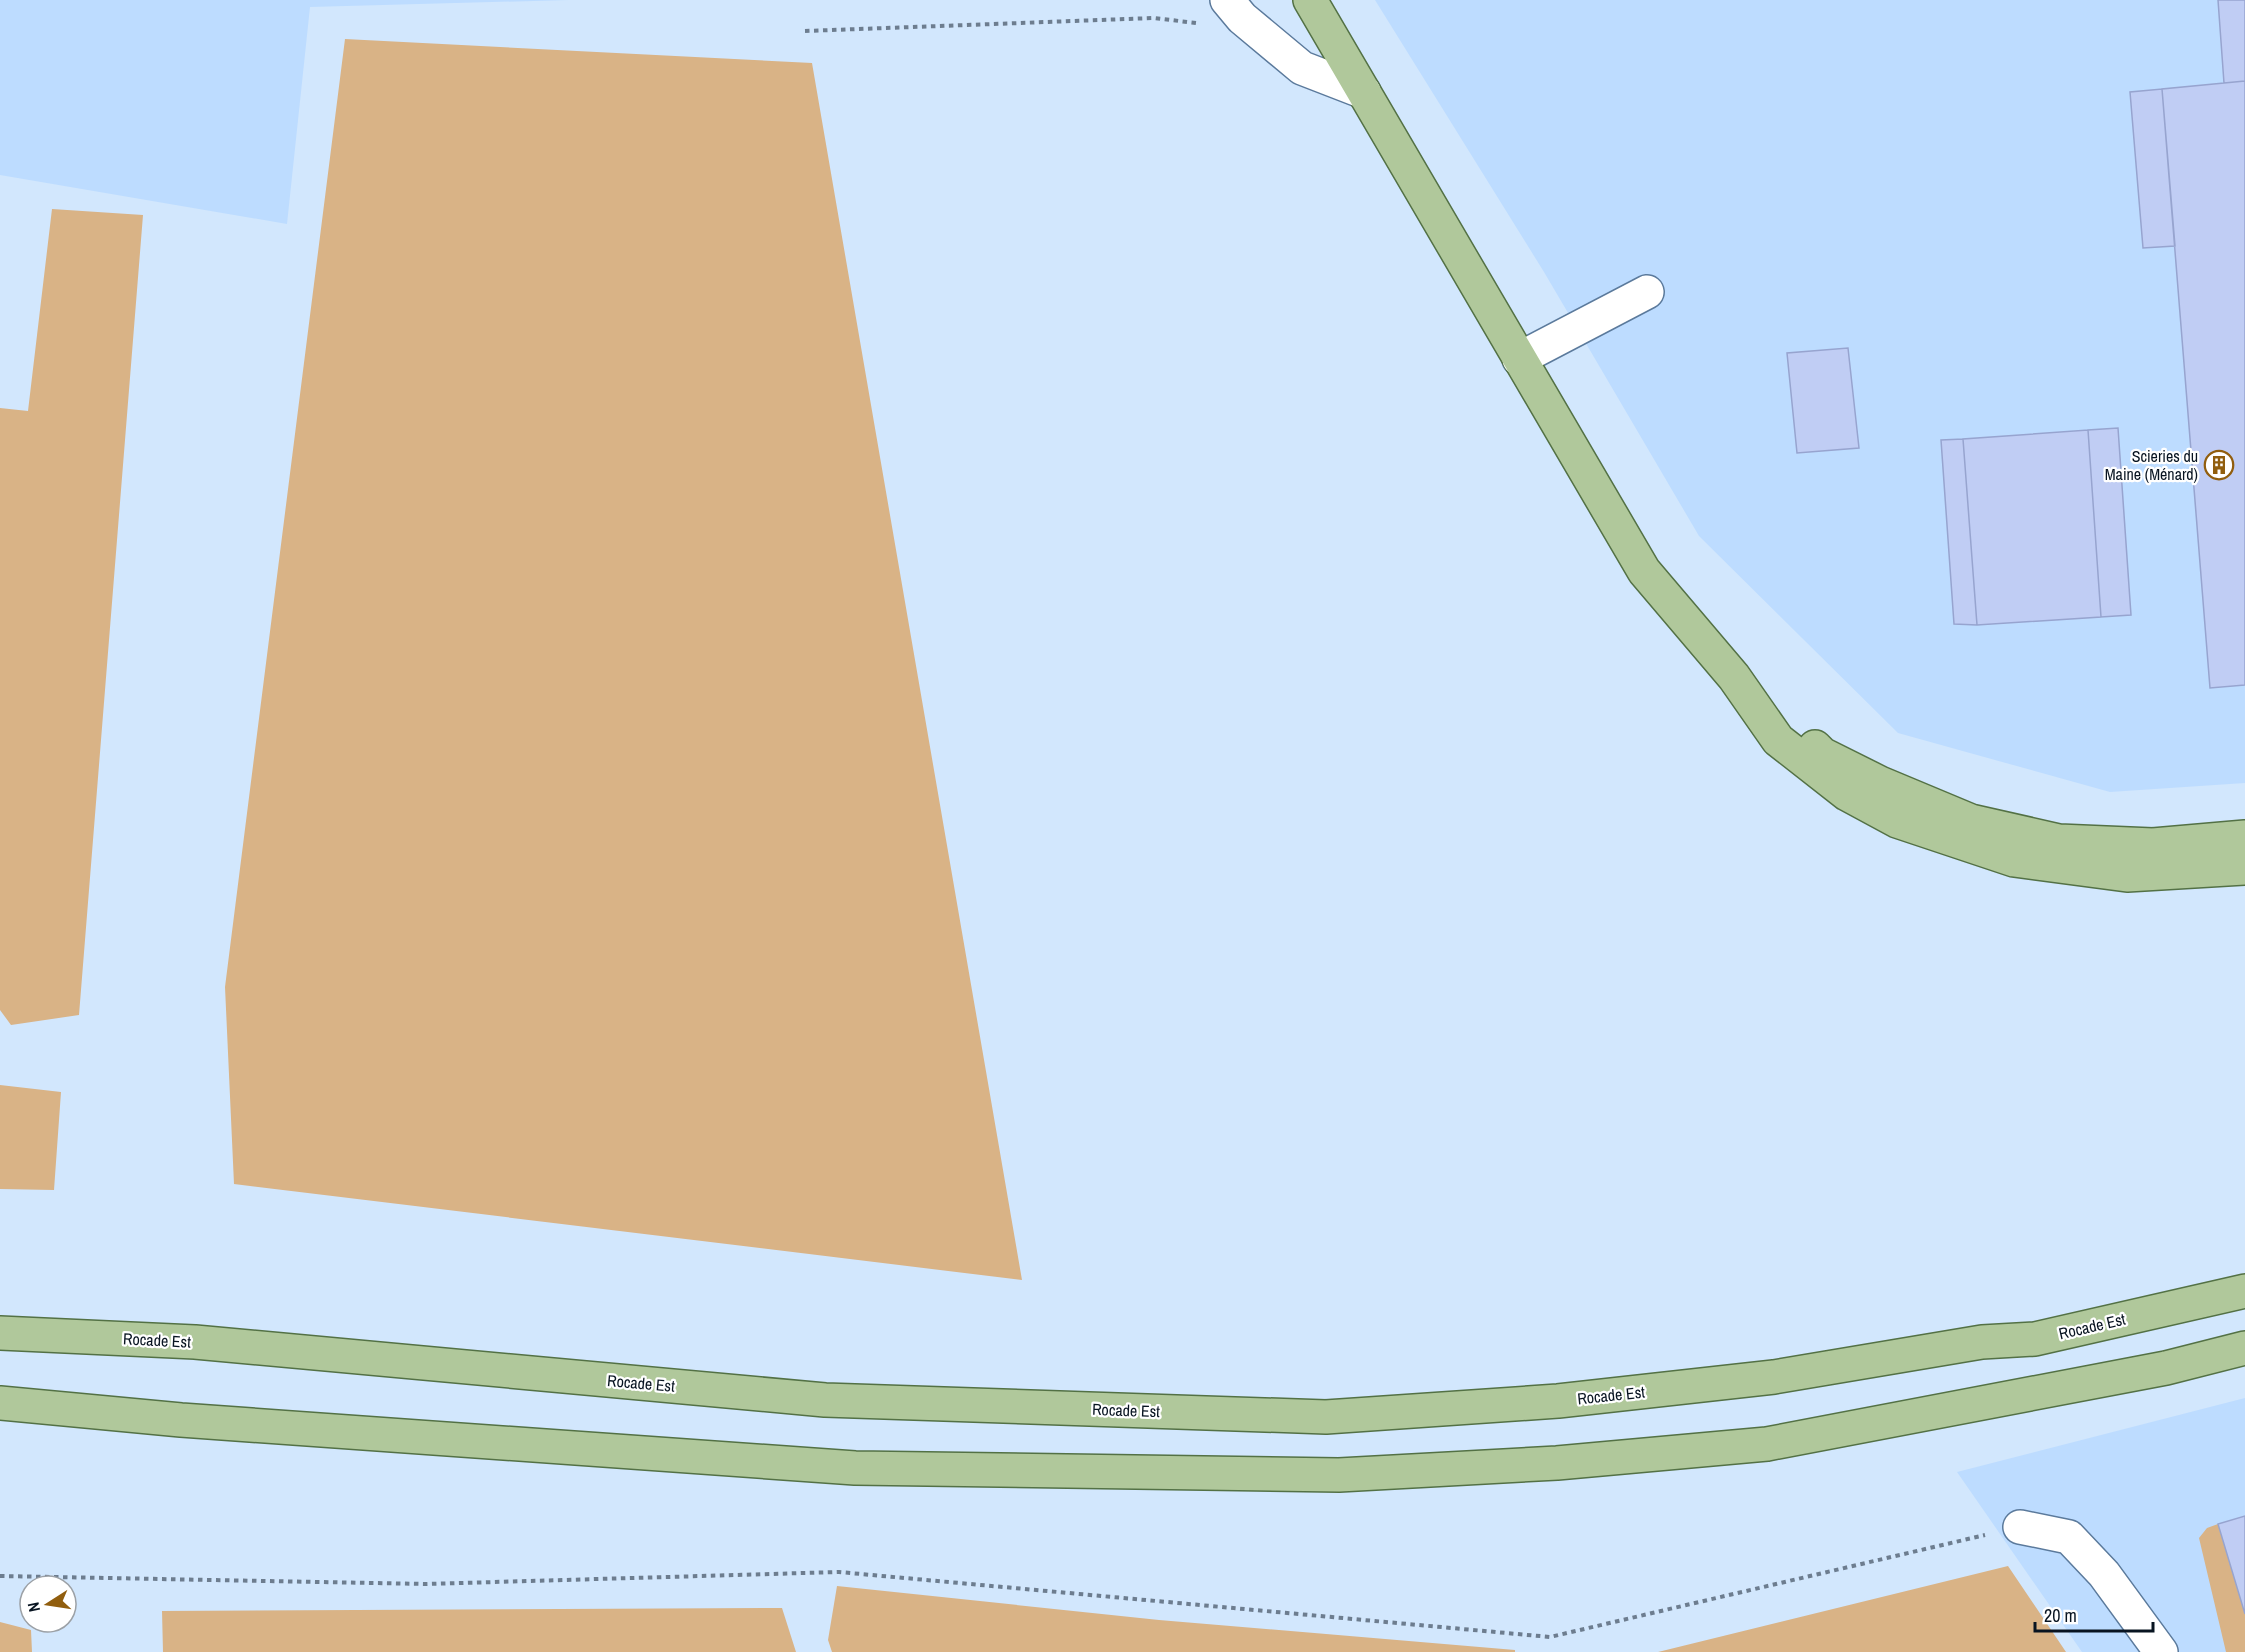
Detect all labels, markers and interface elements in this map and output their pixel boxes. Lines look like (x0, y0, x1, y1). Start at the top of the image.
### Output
place label: Scieries du Maine (Ménard) (2105, 445, 2198, 485)
building icon: Scieries du Maine (Ménard) (2203, 449, 2235, 481)
street label: Rocade Est (2056, 1308, 2128, 1344)
street label: Rocade Est (123, 1327, 192, 1353)
street label: Rocade Est (606, 1369, 676, 1397)
street label: Rocade Est (1576, 1380, 1646, 1409)
street label: Rocade Est (1092, 1398, 1161, 1422)
north arrow (18, 1574, 78, 1634)
scale bar (2035, 1595, 2154, 1633)
text: N (22, 1600, 45, 1614)
text: 20 m (2044, 1603, 2077, 1628)

